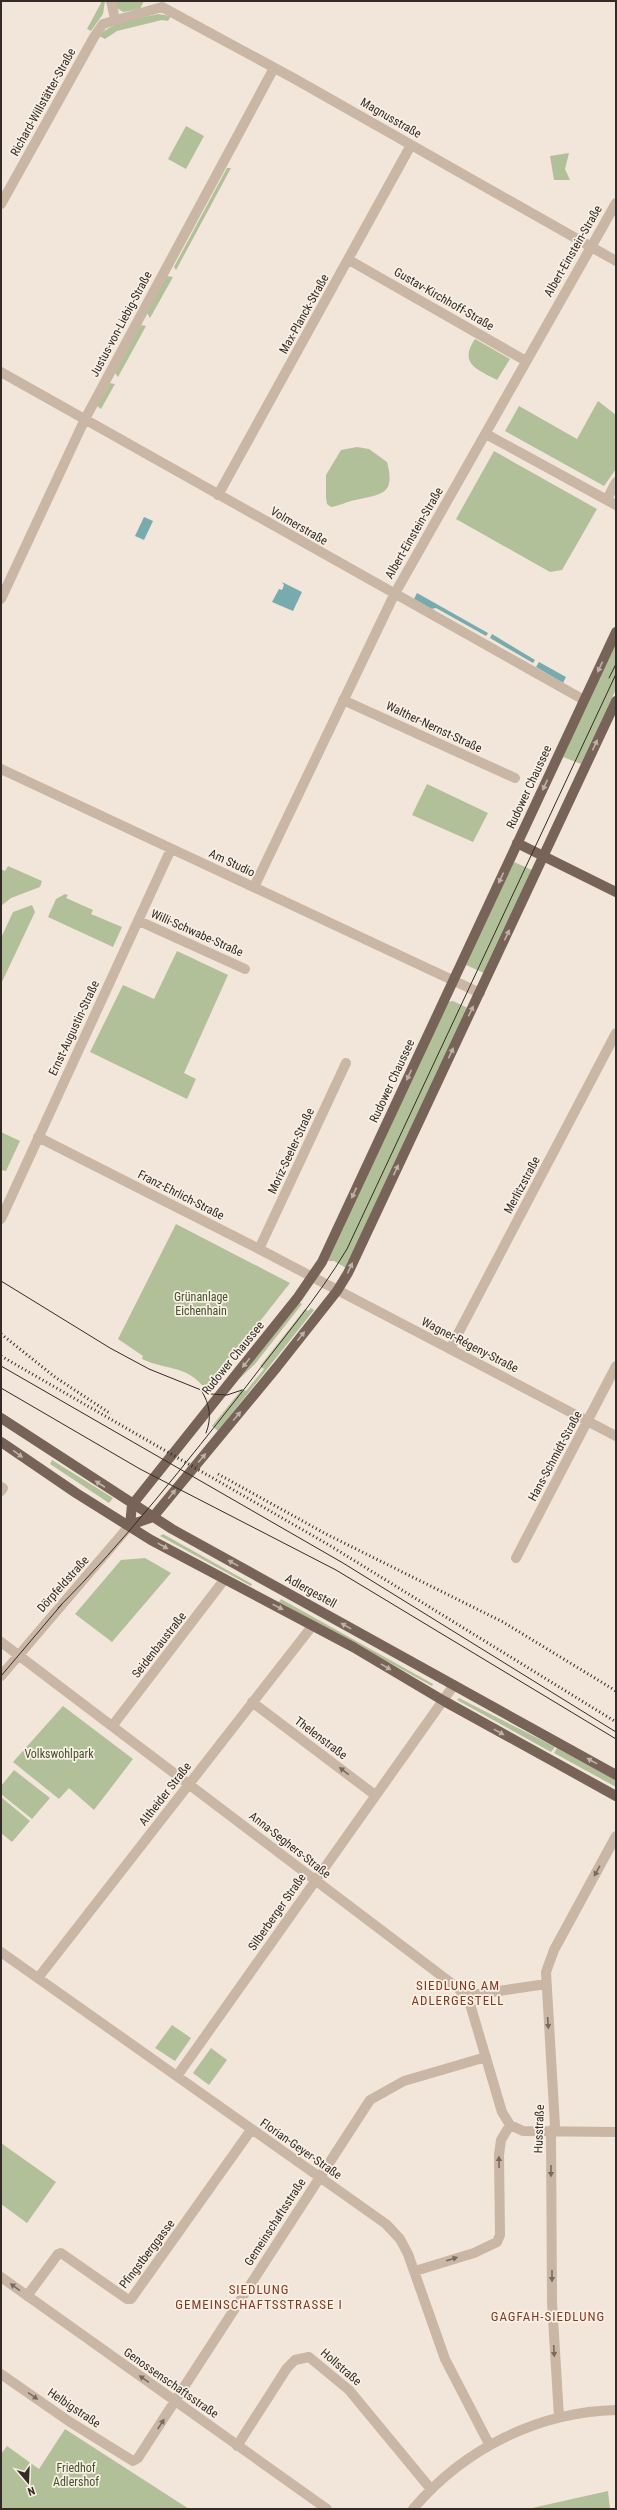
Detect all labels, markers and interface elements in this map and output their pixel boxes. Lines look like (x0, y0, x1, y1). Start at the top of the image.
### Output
street label: Richard-Willstätter-Straße (8, 45, 79, 158)
street label: Magnusstraße (358, 95, 424, 141)
street label: Albert-Einstein-Straße (541, 202, 605, 299)
street label: Gustav-Kirchhoff-Straße (392, 265, 497, 334)
street label: Justus-von-Liebig-Straße (87, 269, 155, 379)
street label: Max-Planck-Straße (276, 271, 332, 356)
street label: Albert-Einstein-Straße (382, 484, 446, 581)
street label: Volmerstraße (268, 504, 330, 548)
one-way arrow (597, 661, 603, 673)
street label: Walther-Nernst-Straße (384, 699, 485, 756)
one-way arrow (592, 740, 598, 751)
street label: Rudower Chaussee (504, 743, 555, 831)
one-way arrow (541, 779, 547, 791)
street label: Am Studio (207, 846, 257, 880)
one-way arrow (498, 873, 504, 884)
street label: Willi-Schwabe-Straße (149, 906, 246, 960)
one-way arrow (504, 929, 510, 940)
street label: Ernst-Augustin-Straße (46, 978, 102, 1078)
one-way arrow (468, 1005, 474, 1017)
street label: Rudower Chaussee (367, 1037, 418, 1125)
one-way arrow (448, 1047, 454, 1058)
one-way arrow (406, 1069, 412, 1081)
street label: Moriz-Seeler-Straße (265, 1106, 317, 1196)
street label: Merlitzstraße (501, 1154, 543, 1216)
one-way arrow (393, 1165, 399, 1176)
street label: Franz-Ehrlich-Straße (136, 1167, 227, 1223)
one-way arrow (351, 1187, 357, 1199)
one-way arrow (347, 1263, 353, 1274)
park label: Grünanlage Eichenhain (174, 1290, 228, 1318)
street label: Wagner-Régeny-Straße (419, 1315, 521, 1376)
street label: Rudower Chaussee (199, 1318, 267, 1398)
one-way arrow (297, 1331, 306, 1342)
one-way arrow (242, 1358, 251, 1368)
street label: Hans-Schmidt-Straße (525, 1408, 585, 1503)
one-way arrow (233, 1411, 242, 1421)
one-way arrow (13, 1450, 23, 1458)
one-way arrow (197, 1454, 206, 1463)
one-way arrow (94, 1480, 105, 1488)
one-way arrow (168, 1488, 177, 1499)
one-way arrow (157, 1543, 169, 1550)
street label: Dörpfeldstraße (34, 1553, 92, 1615)
one-way arrow (227, 1559, 239, 1566)
street label: Adlergestell (283, 1571, 339, 1611)
one-way arrow (272, 1604, 283, 1611)
street label: Seidenbaustraße (129, 1609, 189, 1681)
one-way arrow (341, 1622, 352, 1629)
one-way arrow (380, 1664, 392, 1671)
street label: Thelenstraße (292, 1714, 350, 1762)
one-way arrow (493, 1728, 505, 1735)
park label: Volkswohlpark (24, 1747, 94, 1761)
one-way arrow (586, 1758, 598, 1765)
street label: Altheider Straße (136, 1759, 194, 1828)
one-way arrow (338, 1767, 349, 1776)
street label: Anna-Seghers-Straße (247, 1809, 334, 1881)
one-way arrow (594, 1865, 601, 1876)
street label: Silberberger Straße (245, 1870, 309, 1953)
district label: SIEDLUNG AM ADLERGESTELL (412, 1978, 504, 2008)
one-way arrow (545, 2017, 552, 2029)
street label: Husstraße (531, 2104, 547, 2154)
street label: Florian-Geyer-Straße (258, 2116, 345, 2183)
one-way arrow (496, 2156, 503, 2168)
one-way arrow (548, 2165, 554, 2178)
street label: Gemeinschaftsstraße (242, 2175, 309, 2268)
street label: Pfingstberggasse (117, 2217, 178, 2291)
one-way arrow (446, 2256, 458, 2262)
one-way arrow (549, 2270, 555, 2283)
district label: SIEDLUNG GEMEINSCHAFTSSTRASSE I (175, 2282, 343, 2312)
one-way arrow (10, 2283, 20, 2291)
district label: GAGFAH-SIEDLUNG (491, 2309, 605, 2324)
street label: Genossenschaftsstraße (121, 2345, 221, 2421)
one-way arrow (551, 2345, 558, 2357)
street label: Hollstraße (318, 2346, 364, 2389)
one-way arrow (138, 2375, 149, 2383)
street label: Helbigstraße (45, 2385, 103, 2431)
one-way arrow (28, 2392, 38, 2400)
one-way arrow (157, 2418, 164, 2430)
park label: Friedhof Adlershof (53, 2461, 99, 2489)
north arrow (8, 2462, 48, 2502)
text: N (26, 2484, 36, 2498)

